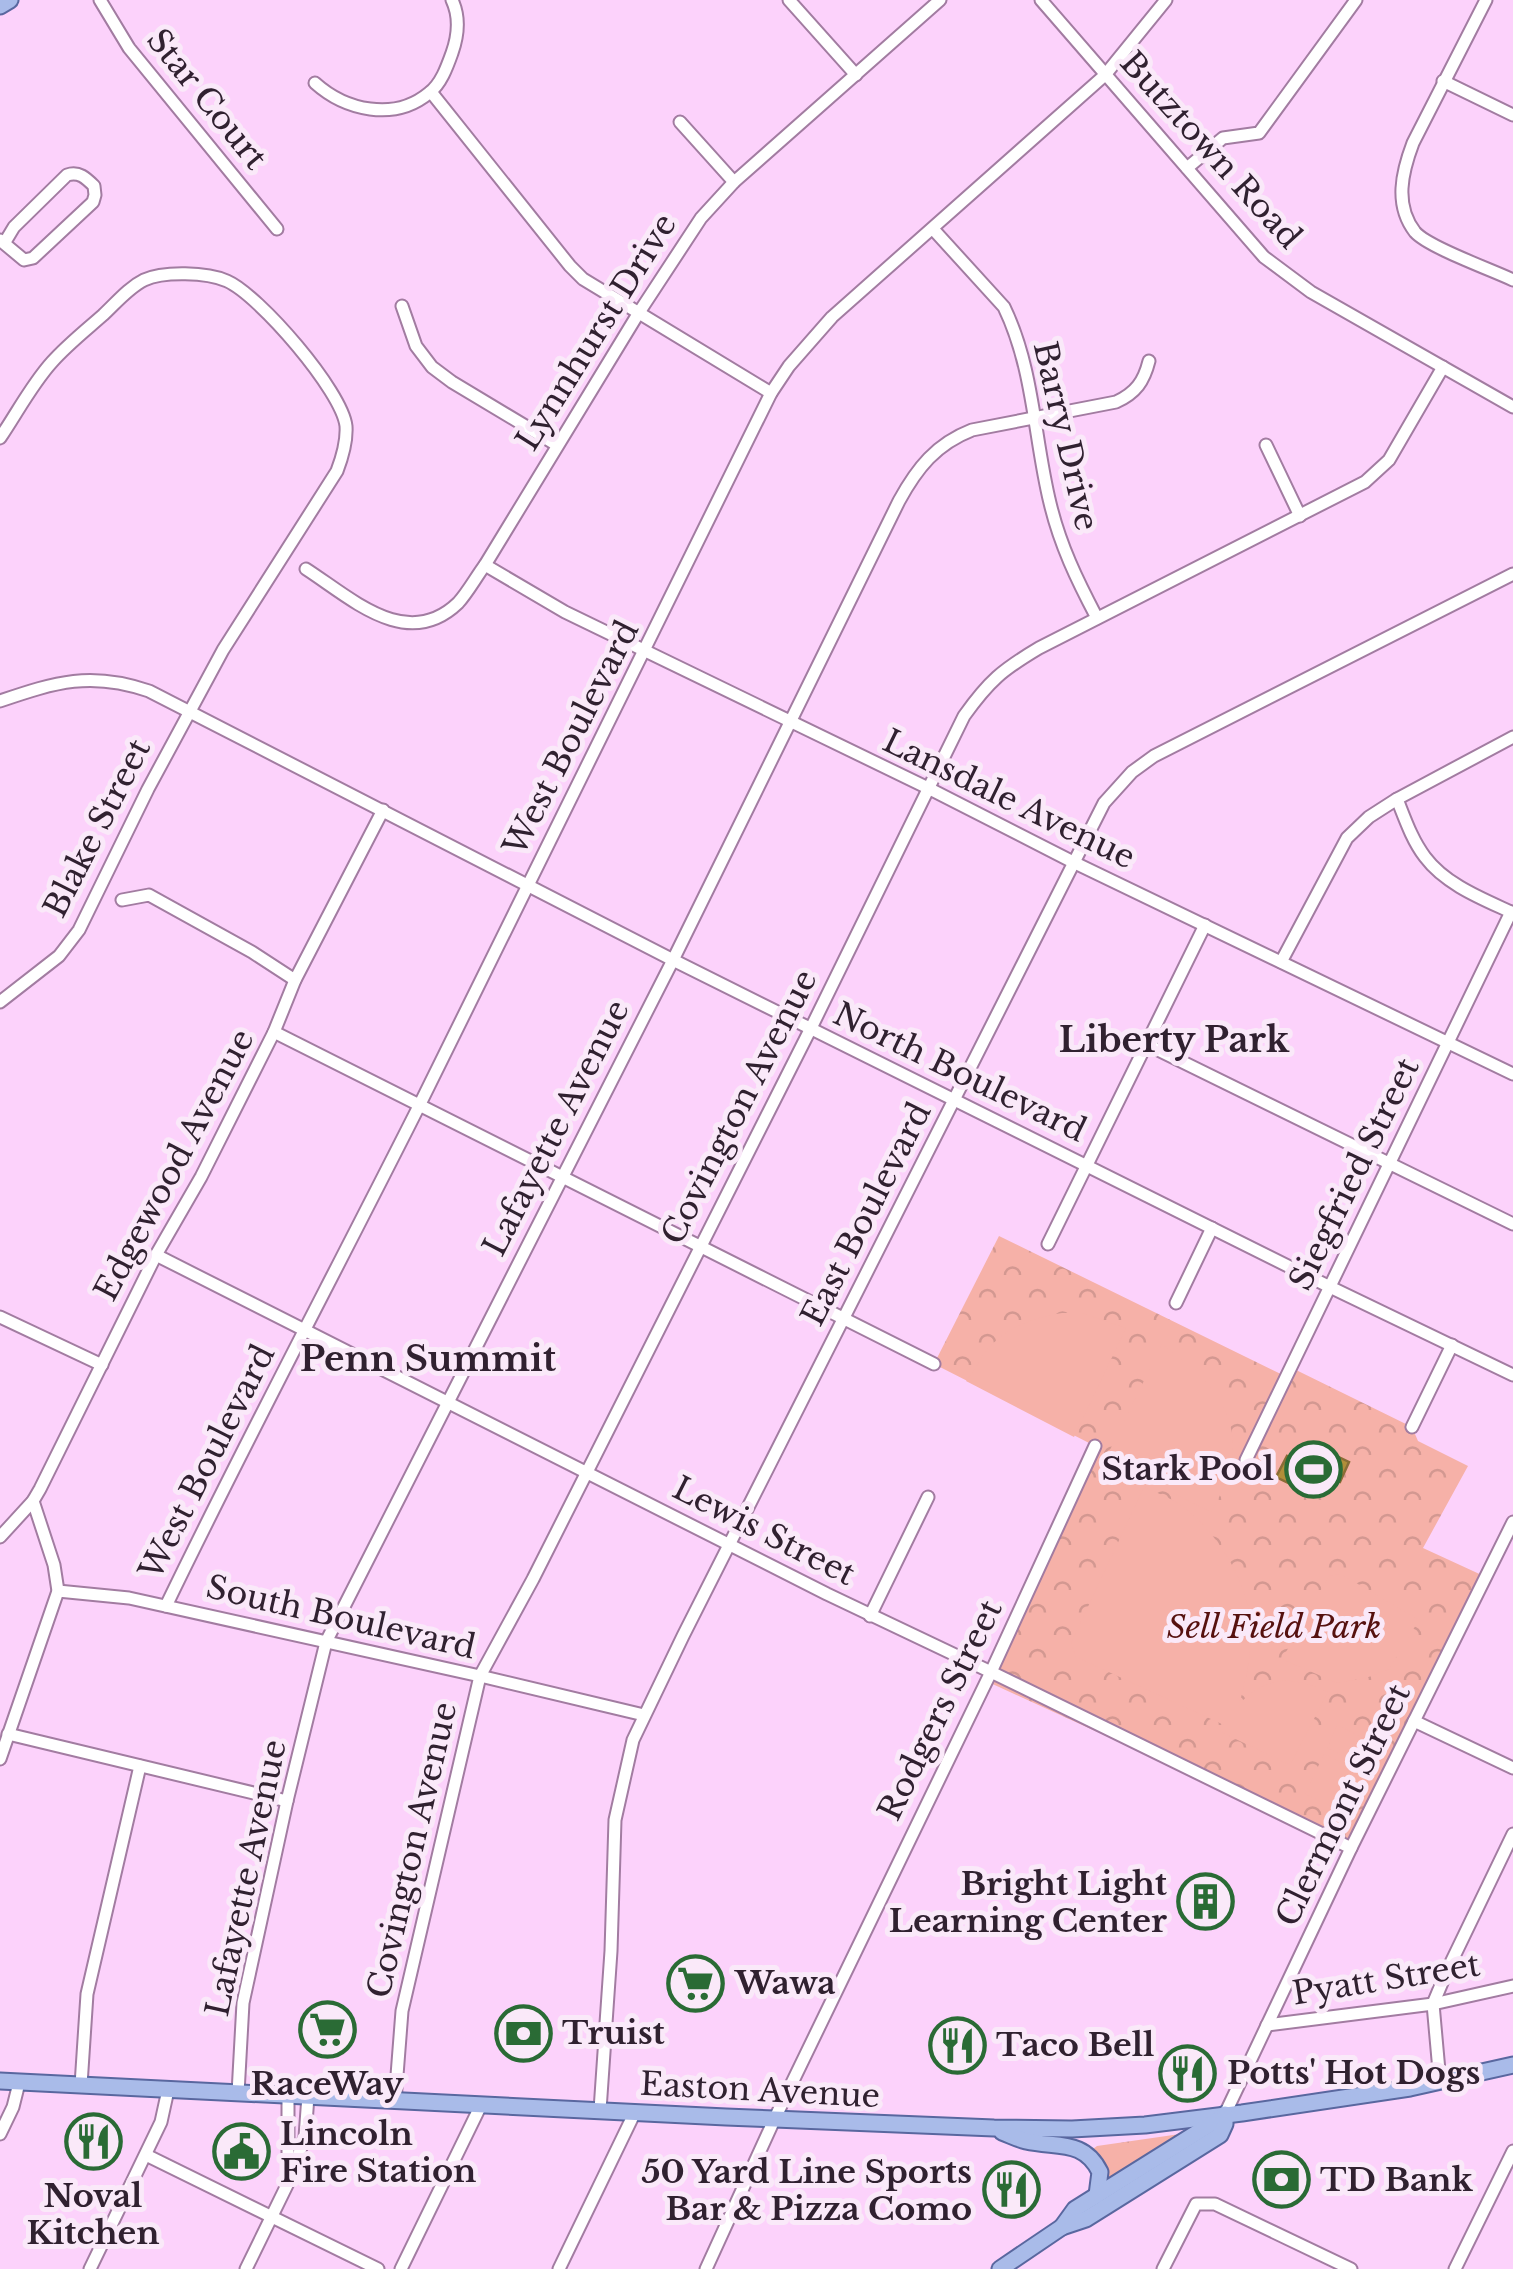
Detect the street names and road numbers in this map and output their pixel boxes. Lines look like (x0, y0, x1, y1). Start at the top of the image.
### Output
street label: Star Court (138, 21, 276, 177)
street label: Butztown Road (1112, 43, 1310, 257)
street label: Lynnhurst Drive (507, 206, 685, 458)
street label: Barry Drive (1025, 338, 1107, 534)
street label: West Boulevard (494, 614, 647, 863)
street label: Lansdale Avenue (876, 721, 1142, 877)
street label: Blake Street (35, 732, 159, 924)
street label: Covington Avenue (653, 963, 825, 1251)
street label: Lafayette Avenue (474, 993, 638, 1263)
street label: North Boulevard (827, 994, 1093, 1150)
street label: Edgewood Avenue (86, 1022, 262, 1308)
street label: Siegfried Street (1280, 1051, 1428, 1297)
street label: East Boulevard (792, 1096, 940, 1332)
street label: West Boulevard (130, 1338, 283, 1587)
street label: Lewis Street (666, 1468, 862, 1594)
street label: South Boulevard (203, 1567, 479, 1667)
street label: Rodgers Street (869, 1593, 1011, 1827)
street label: Clermont Street (1267, 1677, 1419, 1933)
street label: Covington Avenue (358, 1698, 466, 2002)
street label: Lafayette Avenue (197, 1736, 295, 2020)
street label: Pyatt Street (1289, 1944, 1483, 2014)
street label: Easton Avenue (639, 2064, 881, 2116)

